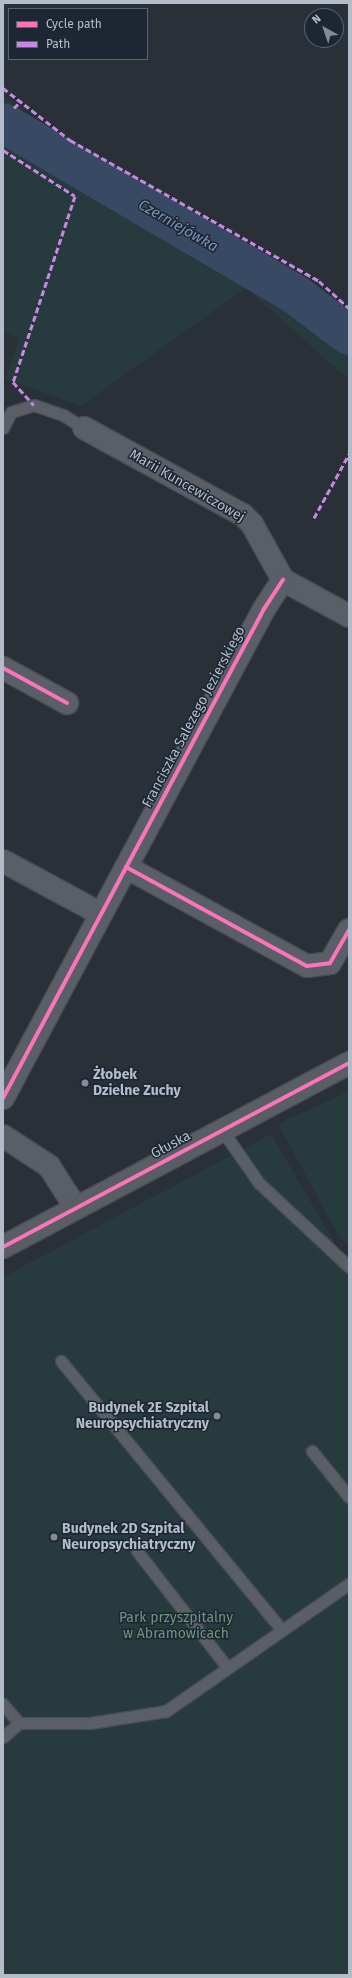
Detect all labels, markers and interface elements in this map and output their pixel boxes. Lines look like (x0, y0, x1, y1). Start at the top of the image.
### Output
legend (8, 8, 148, 60)
north arrow (304, 8, 344, 48)
text: N (310, 12, 324, 27)
text: Cycle path (46, 17, 102, 31)
text: Path (46, 37, 70, 51)
water label: Czerniejówka (135, 196, 221, 256)
street label: Marii Kuncewiczowej (126, 446, 248, 526)
street label: Franciszka Salezego Jezierskiego (139, 623, 249, 811)
place label: Żłobek Dzielne Zuchy (93, 1067, 181, 1100)
marker: Żłobek Dzielne Zuchy (80, 1078, 90, 1088)
street label: Głuska (148, 1128, 194, 1162)
place label: Budynek 2E Szpital Neuropsychiatryczny (76, 1400, 209, 1432)
marker: Budynek 2E Szpital Neuropsychiatryczny (212, 1411, 222, 1421)
place label: Budynek 2D Szpital Neuropsychiatryczny (62, 1521, 195, 1554)
marker: Budynek 2D Szpital Neuropsychiatryczny (49, 1532, 59, 1542)
park label: Park przyszpitalny w Abramowicach (119, 1610, 233, 1642)

